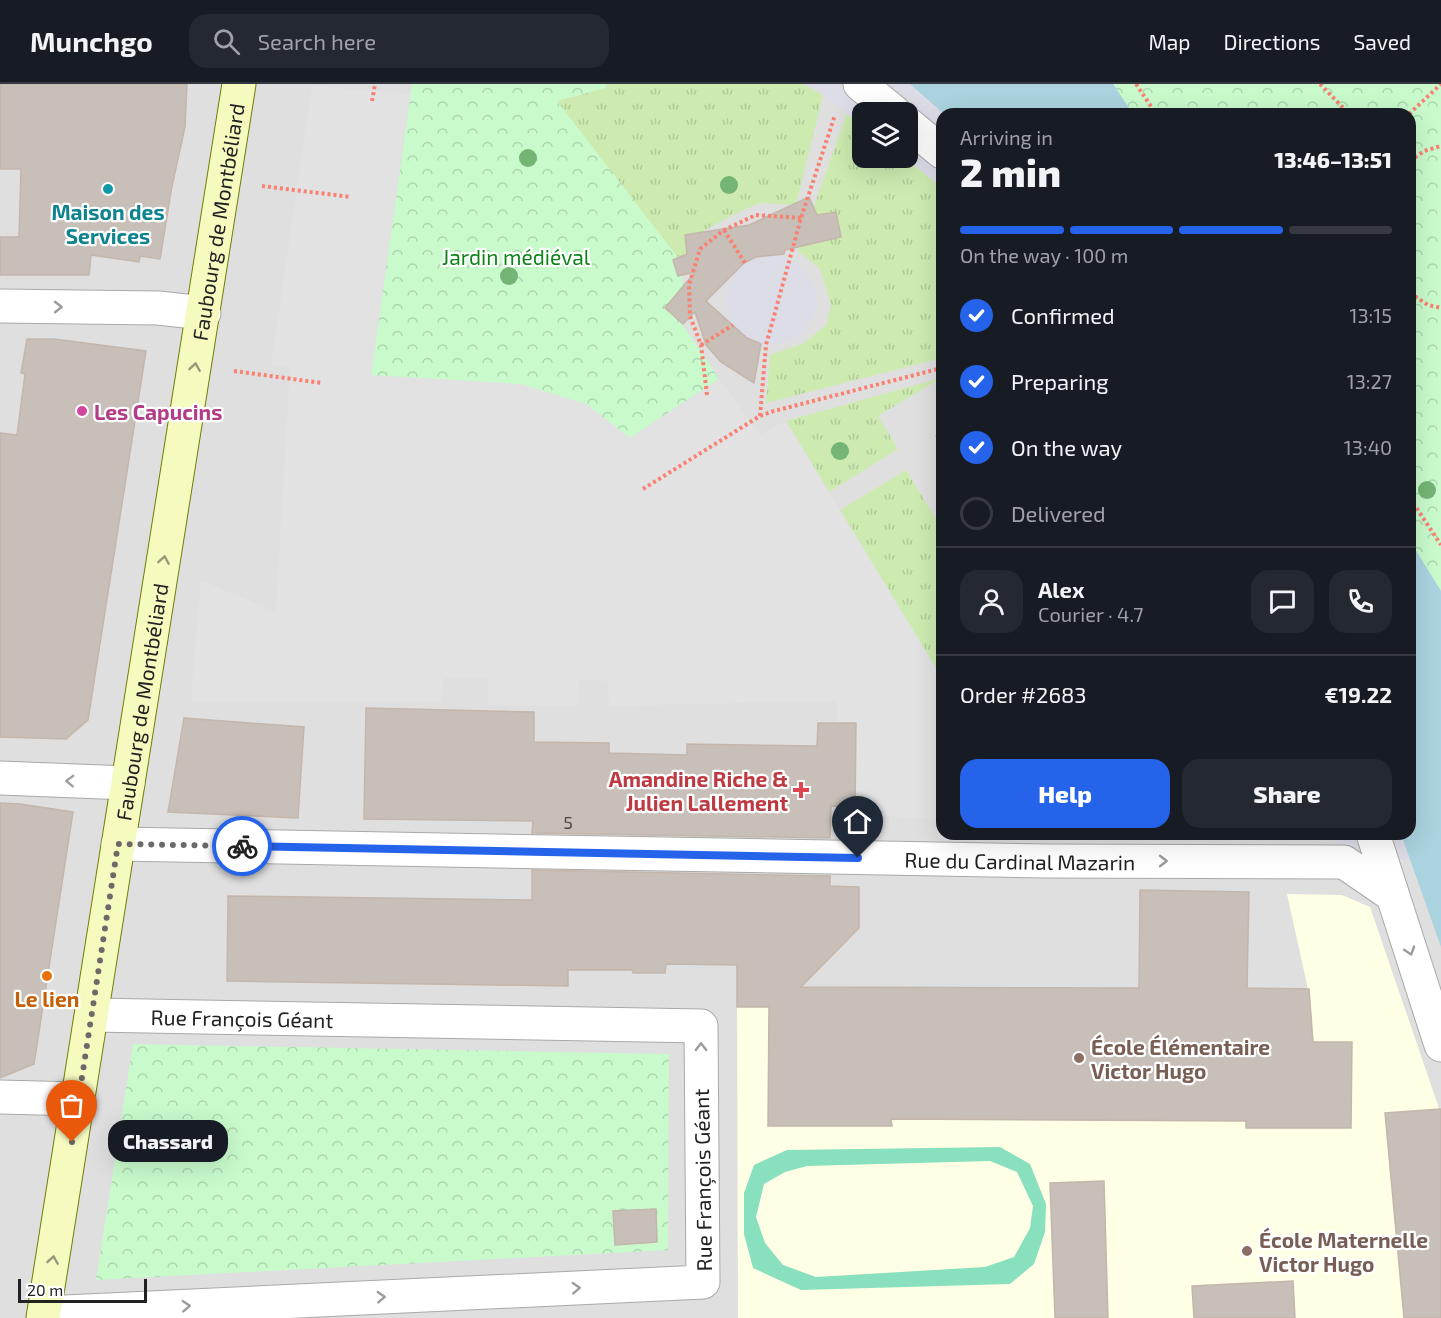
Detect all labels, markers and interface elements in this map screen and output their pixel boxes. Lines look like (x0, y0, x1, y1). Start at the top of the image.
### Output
search box (189, 14, 609, 68)
text: Munchgo (30, 24, 153, 58)
icon: search (210, 25, 243, 58)
text: Search here (258, 28, 376, 54)
text: Map (1148, 29, 1191, 54)
text: Directions (1224, 29, 1320, 54)
text: Saved (1353, 29, 1411, 54)
street label: Faubourg de Montbéliard (186, 101, 248, 342)
map controls (852, 102, 918, 168)
button: layers (852, 102, 918, 168)
text: Arriving in (960, 125, 1053, 149)
text: 13:46–13:51 (1274, 146, 1392, 172)
text: 2 min (960, 148, 1061, 195)
marker: Maison des Services (101, 182, 115, 196)
place label: Maison des Services (51, 199, 165, 248)
text: On the way · 100 m (960, 243, 1128, 267)
park label: Jardin médiéval (442, 244, 591, 269)
icon: check (960, 299, 993, 332)
one-way arrow (54, 301, 63, 313)
text: Confirmed (1011, 302, 1115, 328)
text: 13:15 (1350, 303, 1392, 327)
one-way arrow (188, 363, 201, 373)
icon: check (960, 365, 993, 398)
text: Preparing (1011, 368, 1109, 394)
text: 13:27 (1347, 369, 1392, 393)
place label: Les Capucins (94, 399, 222, 424)
marker: Les Capucins (75, 404, 89, 418)
icon: check (960, 431, 993, 464)
text: On the way (1011, 434, 1122, 460)
text: 13:40 (1344, 435, 1392, 459)
text: Delivered (1011, 500, 1106, 526)
one-way arrow (157, 555, 170, 565)
button: person (960, 570, 1023, 633)
button: chat (1251, 570, 1314, 633)
button: phone (1329, 570, 1392, 633)
text: Alex (1038, 576, 1084, 602)
street label: Faubourg de Montbéliard (110, 581, 172, 822)
text: Courier · 4.7 (1038, 602, 1144, 626)
text: Order #2683 (960, 681, 1087, 707)
text: €19.22 (1324, 681, 1392, 707)
button: Help (960, 759, 1170, 828)
button: Share (1182, 759, 1392, 828)
place label: Amandine Riche & Julien Lallement (609, 766, 788, 815)
one-way arrow (65, 774, 74, 787)
marker: Amandine Riche & Julien Lallement (792, 781, 810, 799)
pin (832, 796, 883, 858)
icon: home (841, 805, 874, 838)
house number: 5 (563, 811, 573, 833)
courier (212, 816, 272, 876)
icon: bike (226, 830, 259, 863)
street label: Rue du Cardinal Mazarin (904, 846, 1135, 874)
one-way arrow (1158, 855, 1167, 867)
one-way arrow (1403, 945, 1415, 956)
marker: Le lien (40, 969, 54, 983)
place label: Le lien (15, 986, 79, 1011)
street label: Rue François Géant (150, 1004, 334, 1034)
place label: École Élémentaire Victor Hugo (1091, 1034, 1270, 1083)
one-way arrow (695, 1043, 707, 1052)
marker: École Élémentaire Victor Hugo (1072, 1051, 1086, 1065)
pin (46, 1080, 97, 1142)
street label: Rue François Géant (688, 1088, 718, 1272)
icon: bag (55, 1089, 88, 1122)
callout: Chassard (108, 1121, 228, 1163)
text: Chassard (123, 1129, 213, 1153)
place label: École Maternelle Victor Hugo (1259, 1227, 1428, 1276)
marker: École Maternelle Victor Hugo (1240, 1244, 1254, 1258)
one-way arrow (46, 1256, 58, 1265)
scale bar (18, 1276, 147, 1304)
text: 20 m (27, 1280, 63, 1299)
one-way arrow (571, 1282, 580, 1295)
one-way arrow (377, 1291, 386, 1304)
one-way arrow (182, 1300, 191, 1313)

